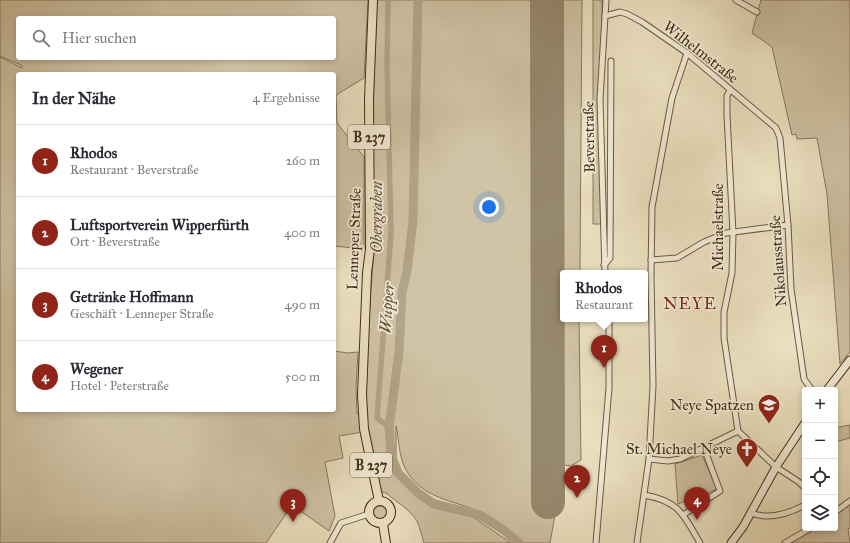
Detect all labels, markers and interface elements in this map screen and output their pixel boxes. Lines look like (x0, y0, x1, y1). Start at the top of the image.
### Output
search box (16, 16, 336, 60)
street label: Wilhelmstraße (660, 17, 742, 87)
icon: search (30, 27, 52, 49)
text: Hier suchen (62, 29, 137, 47)
text: In der Nähe (32, 88, 116, 109)
text: 4 Ergebnisse (253, 90, 320, 106)
street label: Beverstraße (579, 101, 599, 173)
road number: B 237 (348, 125, 390, 149)
text: Rhodos (70, 144, 117, 162)
text: 1 (42, 153, 48, 169)
text: 260 m (286, 153, 320, 169)
text: Restaurant · Beverstraße (70, 162, 199, 178)
water label: Obergraben (367, 181, 386, 253)
street label: Michaelstraße (709, 183, 727, 271)
street label: Lenneper Straße (343, 188, 365, 290)
your location (479, 197, 499, 217)
street label: Nikolausstraße (766, 215, 790, 307)
text: Luftsportverein Wipperfürth (70, 216, 249, 234)
text: 2 (42, 225, 48, 241)
text: 400 m (284, 225, 320, 241)
text: Ort · Beverstraße (70, 234, 160, 250)
popup (560, 270, 648, 322)
text: Rhodos (575, 279, 622, 297)
water label: Wupper (376, 281, 399, 334)
text: Getränke Hoffmann (70, 288, 194, 306)
district label: NEYE (663, 293, 717, 314)
text: 3 (42, 297, 48, 313)
text: 490 m (284, 297, 320, 313)
text: Restaurant (575, 297, 633, 313)
text: Geschäft · Lenneper Straße (70, 306, 214, 322)
pin: 1 (591, 335, 617, 368)
text: Wegener (70, 360, 123, 378)
text: 4 (41, 369, 49, 385)
text: 500 m (285, 369, 320, 385)
text: Hotel · Peterstraße (70, 378, 169, 394)
map controls (802, 387, 838, 531)
button: + (802, 387, 838, 423)
school or university icon: Neye Spatzen (756, 392, 782, 425)
place label: Neye Spatzen (670, 396, 754, 414)
button: − (802, 423, 838, 459)
church icon: St. Michael Neye (734, 436, 760, 469)
place label: St. Michael Neye (626, 440, 732, 458)
road number: B 237 (350, 453, 392, 477)
button: locate (802, 459, 838, 495)
pin: 2 (564, 465, 590, 498)
pin: 4 (684, 487, 710, 520)
pin: 3 (280, 489, 306, 522)
button: layers (802, 495, 838, 531)

